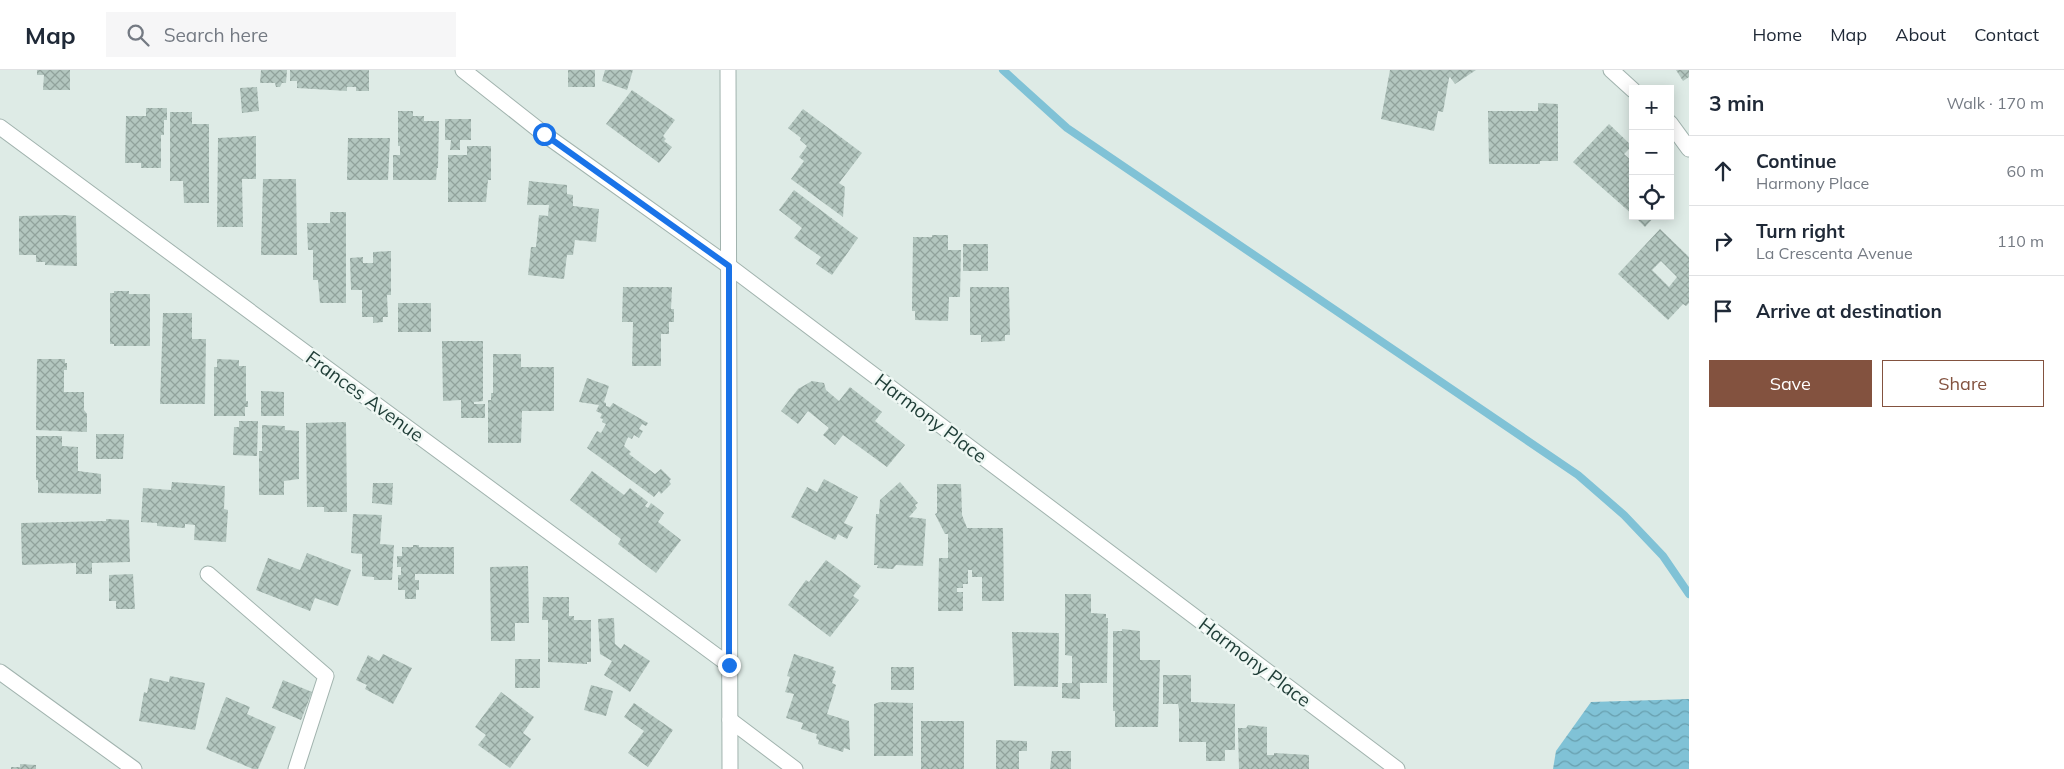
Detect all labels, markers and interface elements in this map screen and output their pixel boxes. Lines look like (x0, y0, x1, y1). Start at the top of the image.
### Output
search box (106, 12, 456, 57)
text: Map (25, 20, 76, 50)
icon: search (124, 21, 152, 49)
text: Search here (164, 23, 268, 47)
text: Home (1752, 23, 1802, 46)
text: Map (1830, 23, 1867, 46)
text: About (1895, 23, 1946, 46)
text: Contact (1974, 23, 2039, 46)
map controls (1629, 85, 1674, 220)
button: + (1629, 85, 1674, 130)
text: 3 min (1709, 90, 1764, 116)
text: Walk · 170 m (1946, 93, 2044, 113)
route start (533, 123, 556, 146)
button: − (1629, 130, 1674, 175)
text: Continue (1756, 149, 1836, 173)
icon: ahead (1709, 157, 1737, 185)
text: 60 m (2007, 161, 2044, 181)
text: Harmony Place (1756, 173, 1869, 193)
button: locate (1629, 175, 1674, 220)
text: Turn right (1756, 219, 1845, 243)
icon: right (1709, 227, 1737, 255)
text: 110 m (1997, 231, 2044, 251)
text: La Crescenta Avenue (1756, 243, 1913, 263)
icon: arrive (1709, 297, 1737, 325)
text: Arrive at destination (1756, 299, 1942, 323)
street label: Frances Avenue (301, 345, 429, 447)
button: Save (1709, 360, 1872, 407)
button: Share (1882, 360, 2044, 407)
street label: Harmony Place (870, 368, 992, 468)
street label: Harmony Place (1194, 612, 1316, 712)
route end (718, 654, 741, 677)

